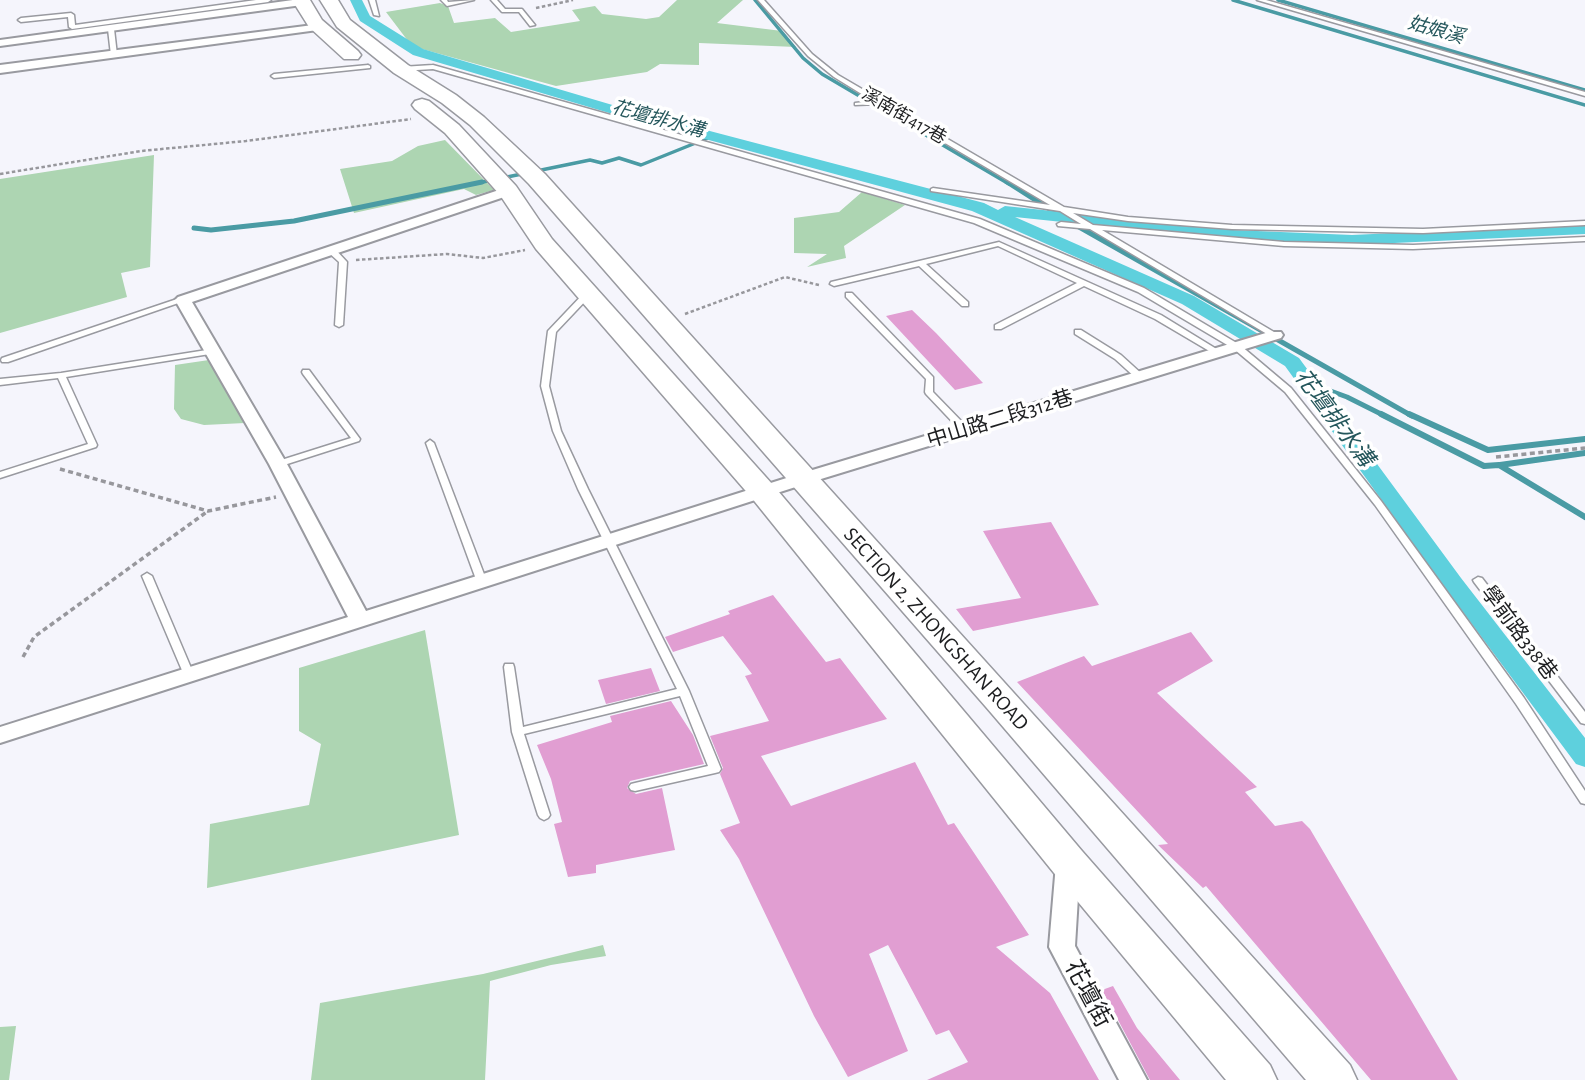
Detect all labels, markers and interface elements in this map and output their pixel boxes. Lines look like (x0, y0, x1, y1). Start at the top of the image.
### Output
water label: 姑娘溪 (1405, 11, 1467, 49)
street label: 溪南街417巷 (858, 83, 950, 149)
water label: 花壇排水溝 (609, 96, 707, 142)
water label: 花壇排水溝 (1288, 364, 1380, 472)
street label: 中山路二段312巷 (924, 385, 1076, 453)
street label: SECTION 2, ZHONGSHAN ROAD (838, 522, 1034, 736)
street label: 學前路338巷 (1475, 581, 1563, 685)
street label: 花壇街 (1058, 955, 1118, 1033)

